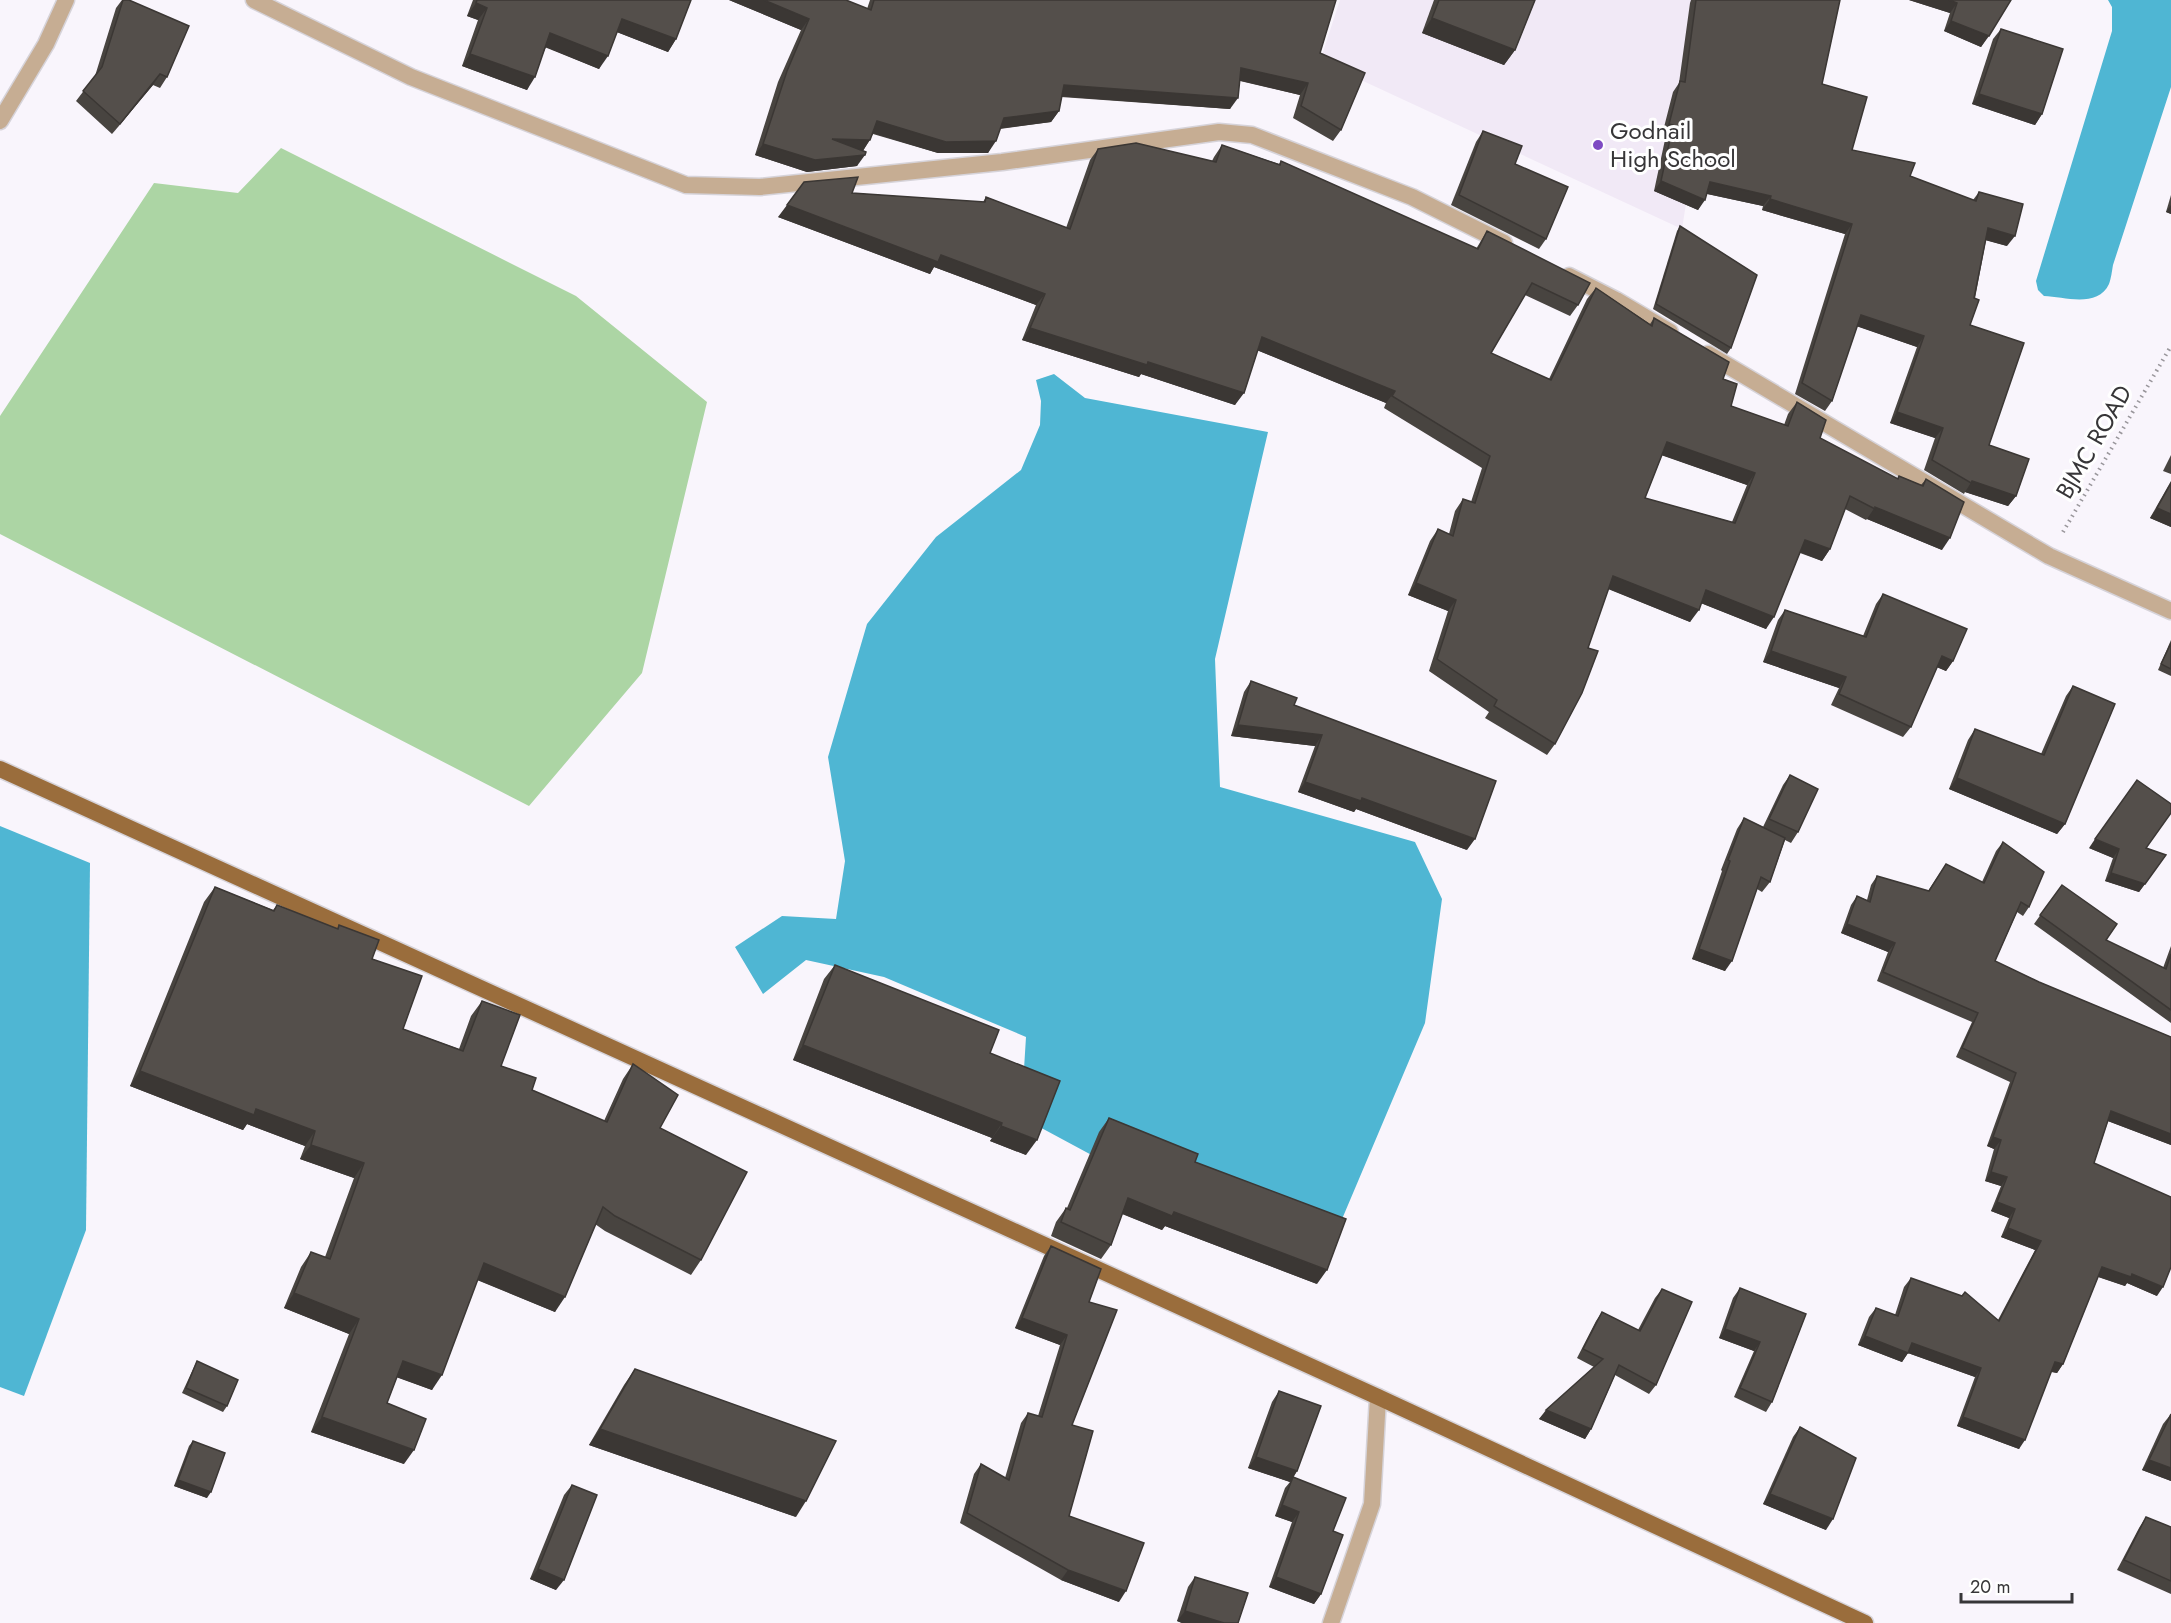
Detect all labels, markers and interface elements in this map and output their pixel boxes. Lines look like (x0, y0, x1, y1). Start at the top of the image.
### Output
place label: Godnail High School (1610, 113, 1736, 176)
marker: Godnail High School (1591, 138, 1605, 152)
street label: BJMC ROAD (2047, 378, 2140, 505)
scale bar (1961, 1566, 2072, 1604)
text: 20 m (1970, 1574, 2010, 1600)

